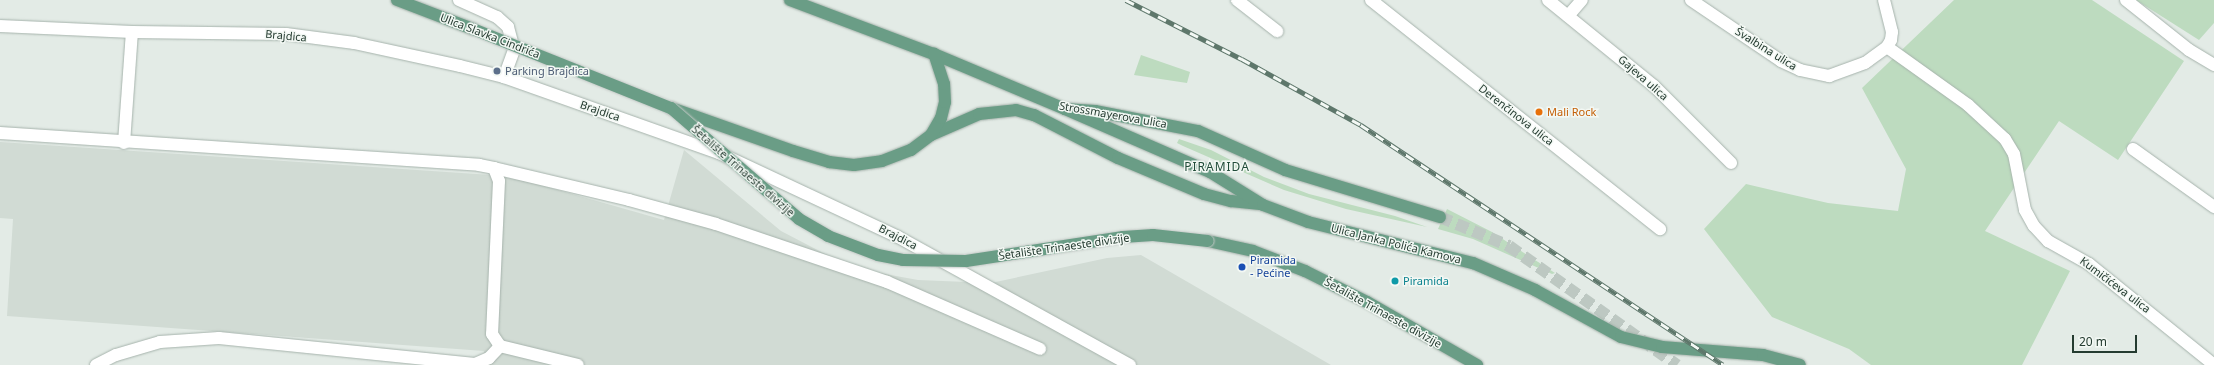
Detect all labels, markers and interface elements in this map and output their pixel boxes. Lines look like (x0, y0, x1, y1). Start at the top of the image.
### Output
street label: Ulica Slavka Cindrića (438, 11, 542, 61)
street label: Švalbina ulica (1733, 25, 1799, 73)
street label: Brajdica (265, 28, 307, 44)
street label: Gajeva ulica (1615, 53, 1671, 103)
place label: Parking Brajdica (505, 64, 589, 78)
marker: Parking Brajdica (492, 66, 502, 76)
street label: Derenčinova ulica (1476, 82, 1556, 148)
street label: Brajdica (578, 98, 622, 124)
street label: Strossmayerova ulica (1058, 99, 1168, 131)
place label: Mali Rock (1547, 105, 1596, 119)
marker: Mali Rock (1534, 107, 1544, 117)
street label: Šetalište Trinaeste divizije (689, 123, 797, 219)
district label: PIRAMIDA (1184, 160, 1250, 174)
street label: Ulica Janka Polića Kamova (1330, 221, 1462, 267)
street label: Brajdica (876, 222, 920, 252)
street label: Šetalište Trinaeste divizije (998, 231, 1130, 263)
place label: Piramida - Pećine (1250, 254, 1296, 280)
street label: Kumičićeva ulica (2077, 254, 2153, 316)
marker: Piramida - Pećine (1237, 262, 1247, 272)
place label: Piramida (1403, 274, 1449, 288)
street label: Šetalište Trinaeste divizije (1322, 275, 1444, 351)
marker: Piramida (1390, 276, 1400, 286)
scale bar (2074, 327, 2139, 353)
text: 20 m (2079, 333, 2107, 350)

